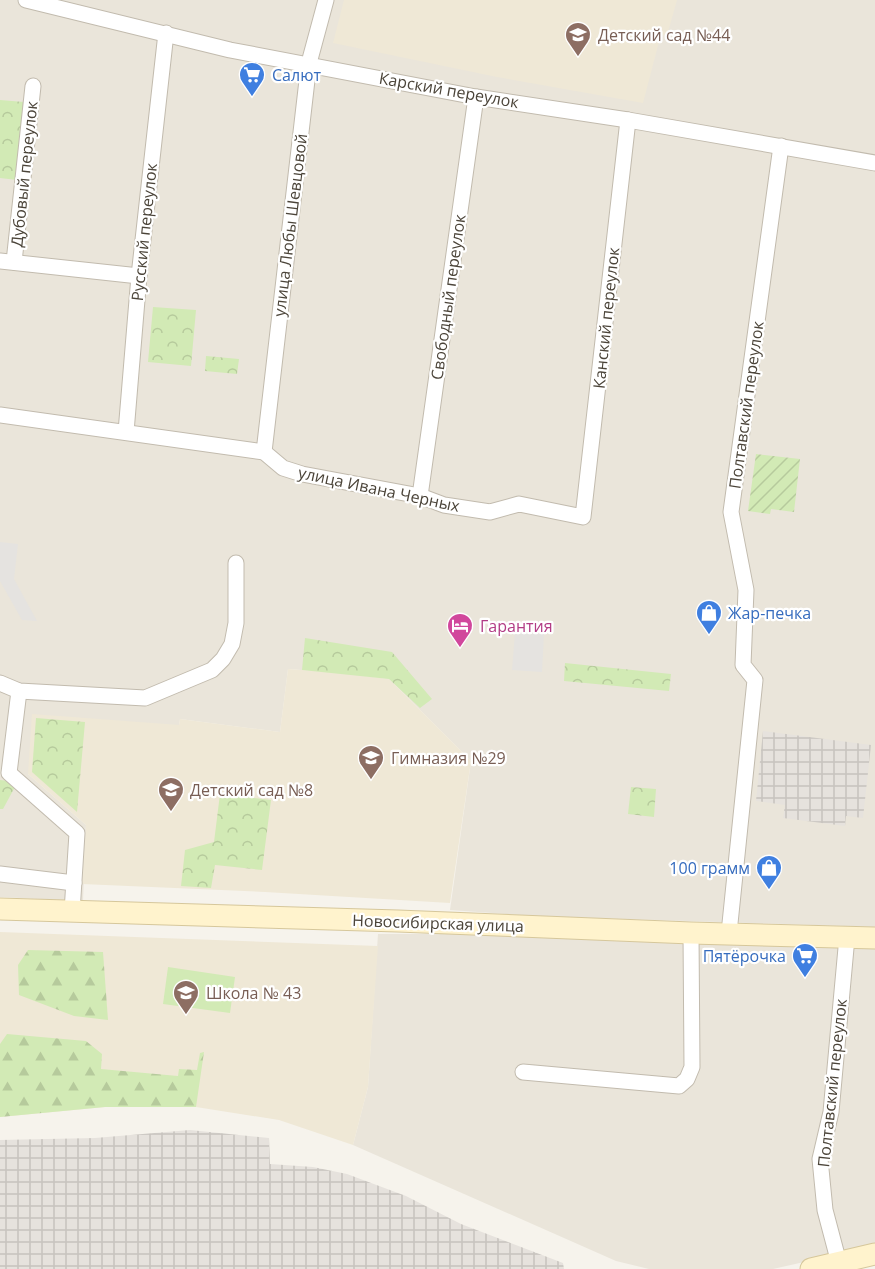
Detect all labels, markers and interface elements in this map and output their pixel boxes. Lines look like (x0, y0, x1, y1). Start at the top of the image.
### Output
school or university icon: Детский сад №44 (563, 20, 593, 58)
place label: Детский сад №44 (598, 24, 730, 46)
supermarket icon: Салют (237, 60, 267, 98)
place label: Салют (272, 64, 321, 86)
street label: Карский переулок (377, 67, 521, 113)
street label: Дубовый переулок (5, 99, 43, 248)
street label: улица Любы Шевцовой (268, 132, 312, 318)
street label: Русский переулок (126, 161, 162, 302)
street label: Свободный переулок (426, 212, 471, 381)
street label: Канский переулок (588, 246, 624, 390)
street label: Полтавский переулок (723, 319, 769, 490)
street label: улица Ивана Черных (296, 461, 462, 517)
shop icon: Жар-печка (694, 598, 724, 636)
place label: Жар-печка (728, 602, 811, 624)
hotel icon: Гарантия (445, 611, 475, 649)
place label: Гарантия (480, 615, 553, 637)
school or university icon: Гимназия №29 (356, 743, 386, 781)
place label: Гимназия №29 (391, 747, 506, 769)
school or university icon: Детский сад №8 (156, 775, 186, 813)
place label: Детский сад №8 (190, 779, 313, 801)
shop icon: 100 грамм (754, 853, 784, 891)
place label: 100 грамм (669, 857, 750, 879)
street label: Новосибирская улица (352, 909, 524, 937)
supermarket icon: Пятёрочка (790, 941, 820, 979)
place label: Пятёрочка (703, 945, 786, 967)
school or university icon: Школа № 43 (171, 978, 201, 1016)
place label: Школа № 43 (206, 982, 301, 1004)
street label: Полтавский переулок (812, 997, 852, 1168)

